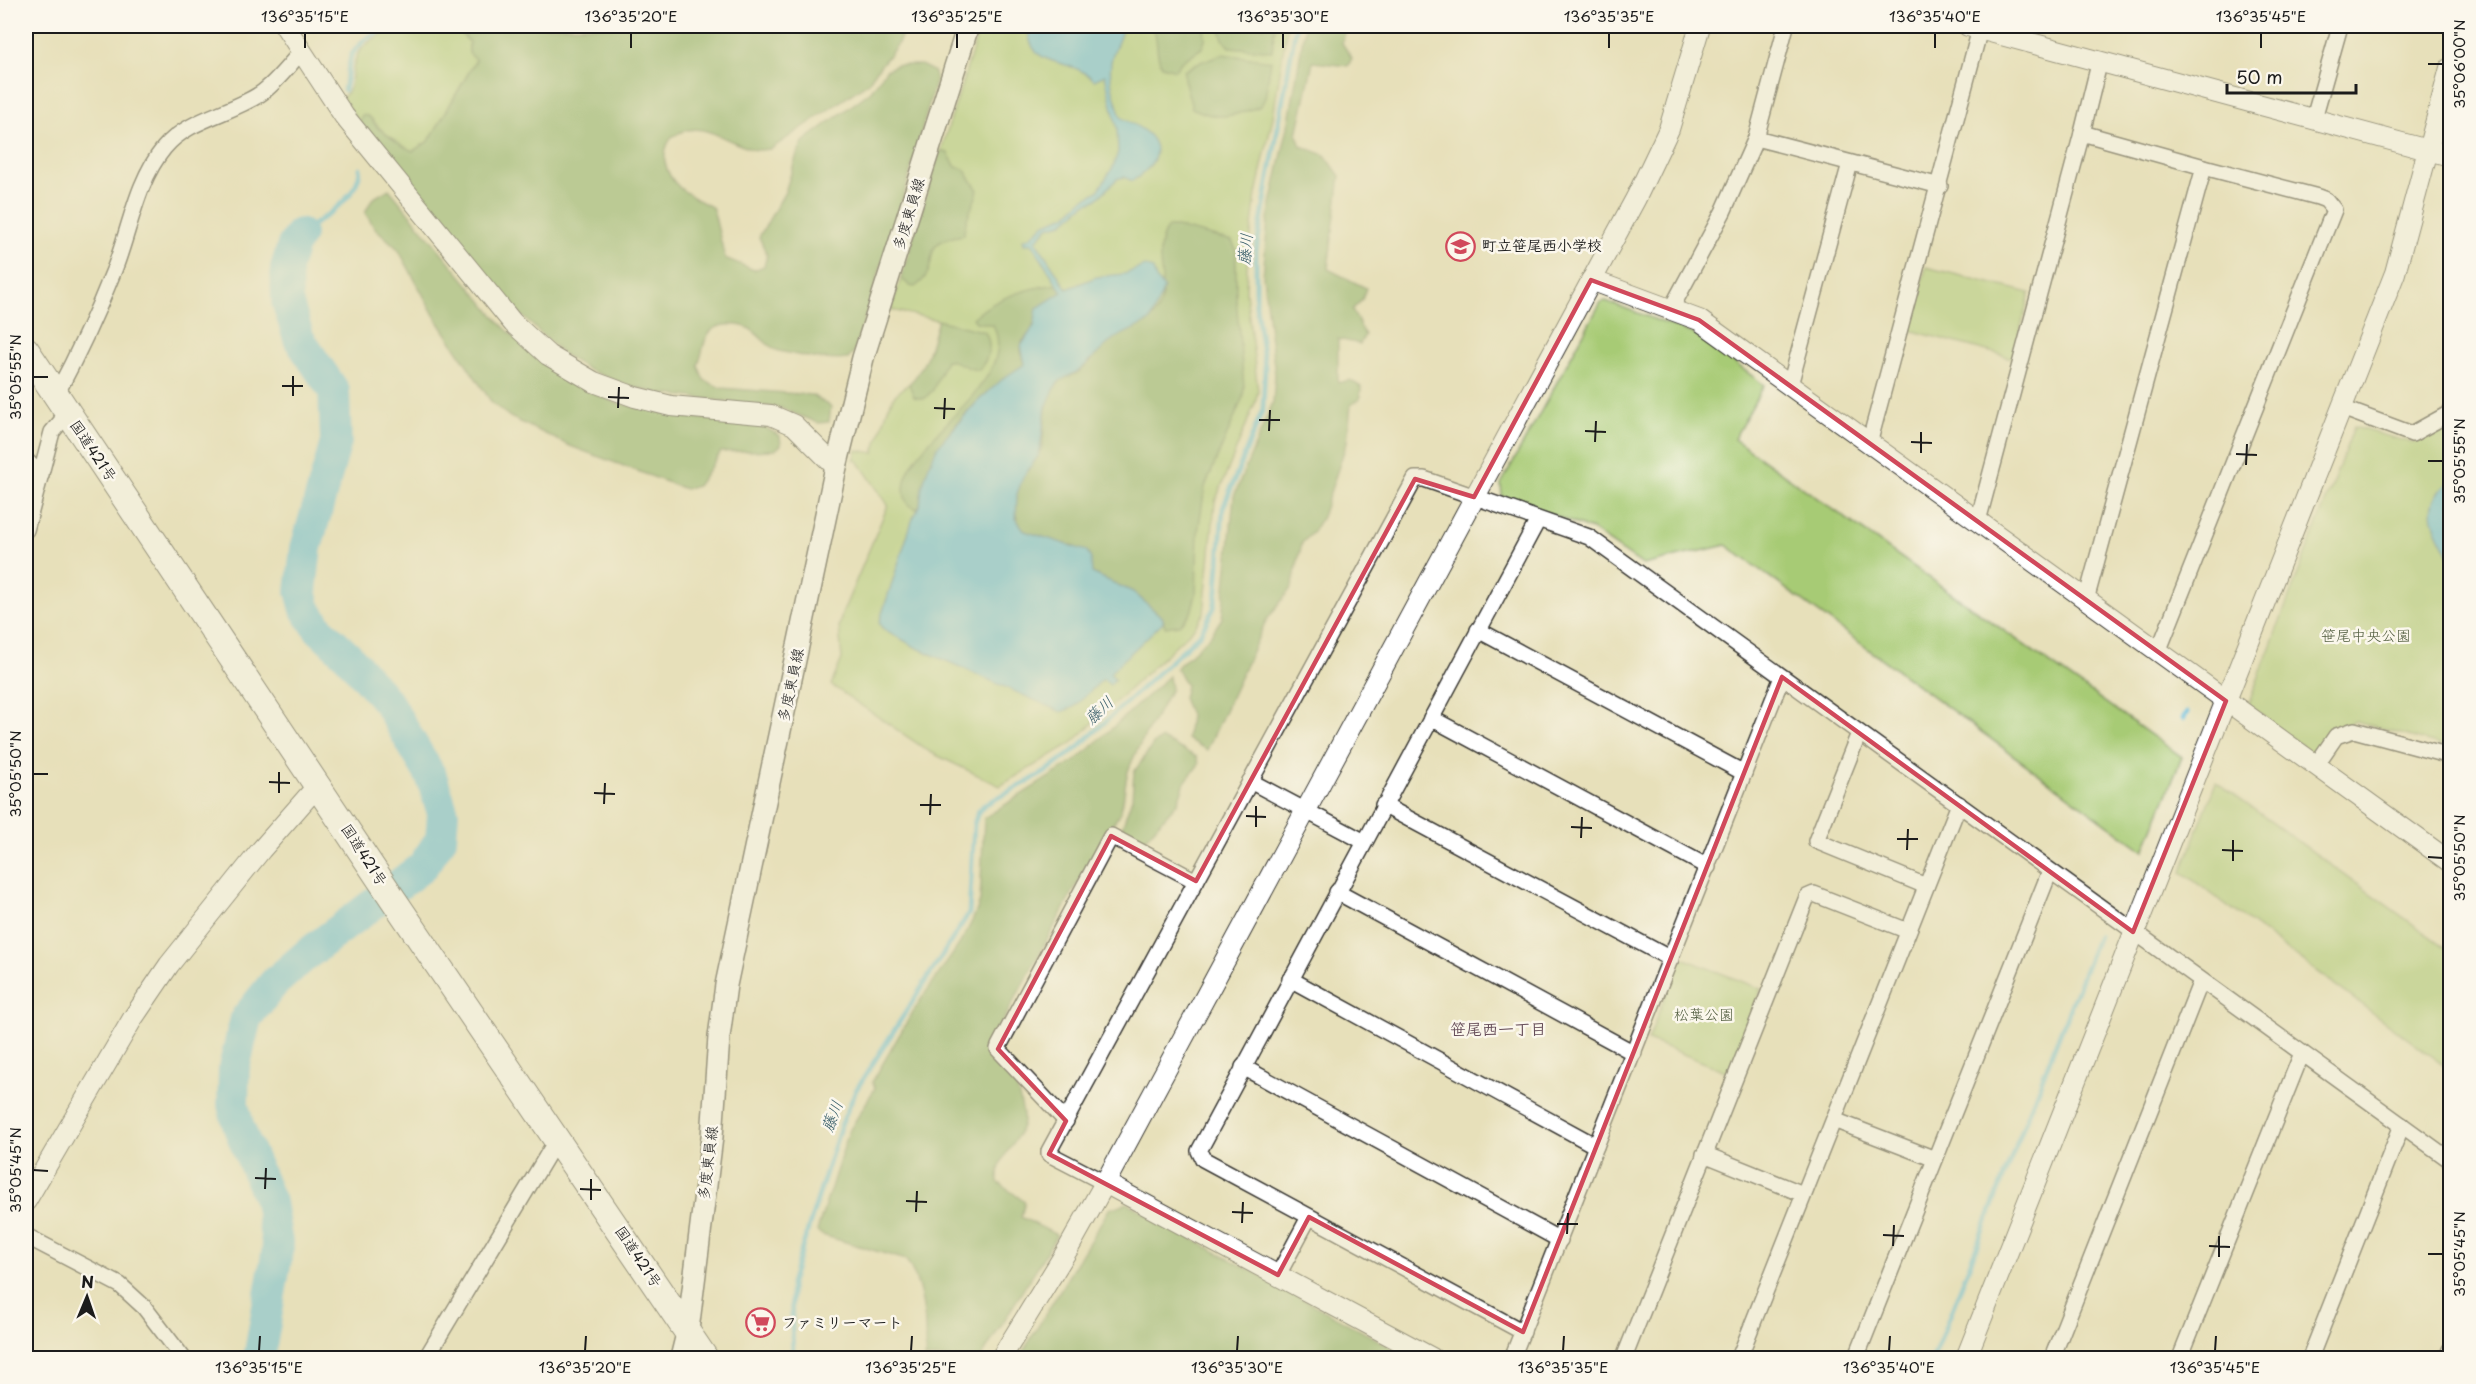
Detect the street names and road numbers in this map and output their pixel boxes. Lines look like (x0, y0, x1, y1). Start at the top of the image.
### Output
street label: 多度東員線 (886, 174, 930, 253)
street label: 国道421号 (65, 414, 124, 486)
street label: 多度東員線 (770, 646, 809, 724)
street label: 国道421号 (336, 818, 394, 890)
street label: 多度東員線 (691, 1124, 722, 1201)
street label: 国道421号 (610, 1220, 669, 1292)

